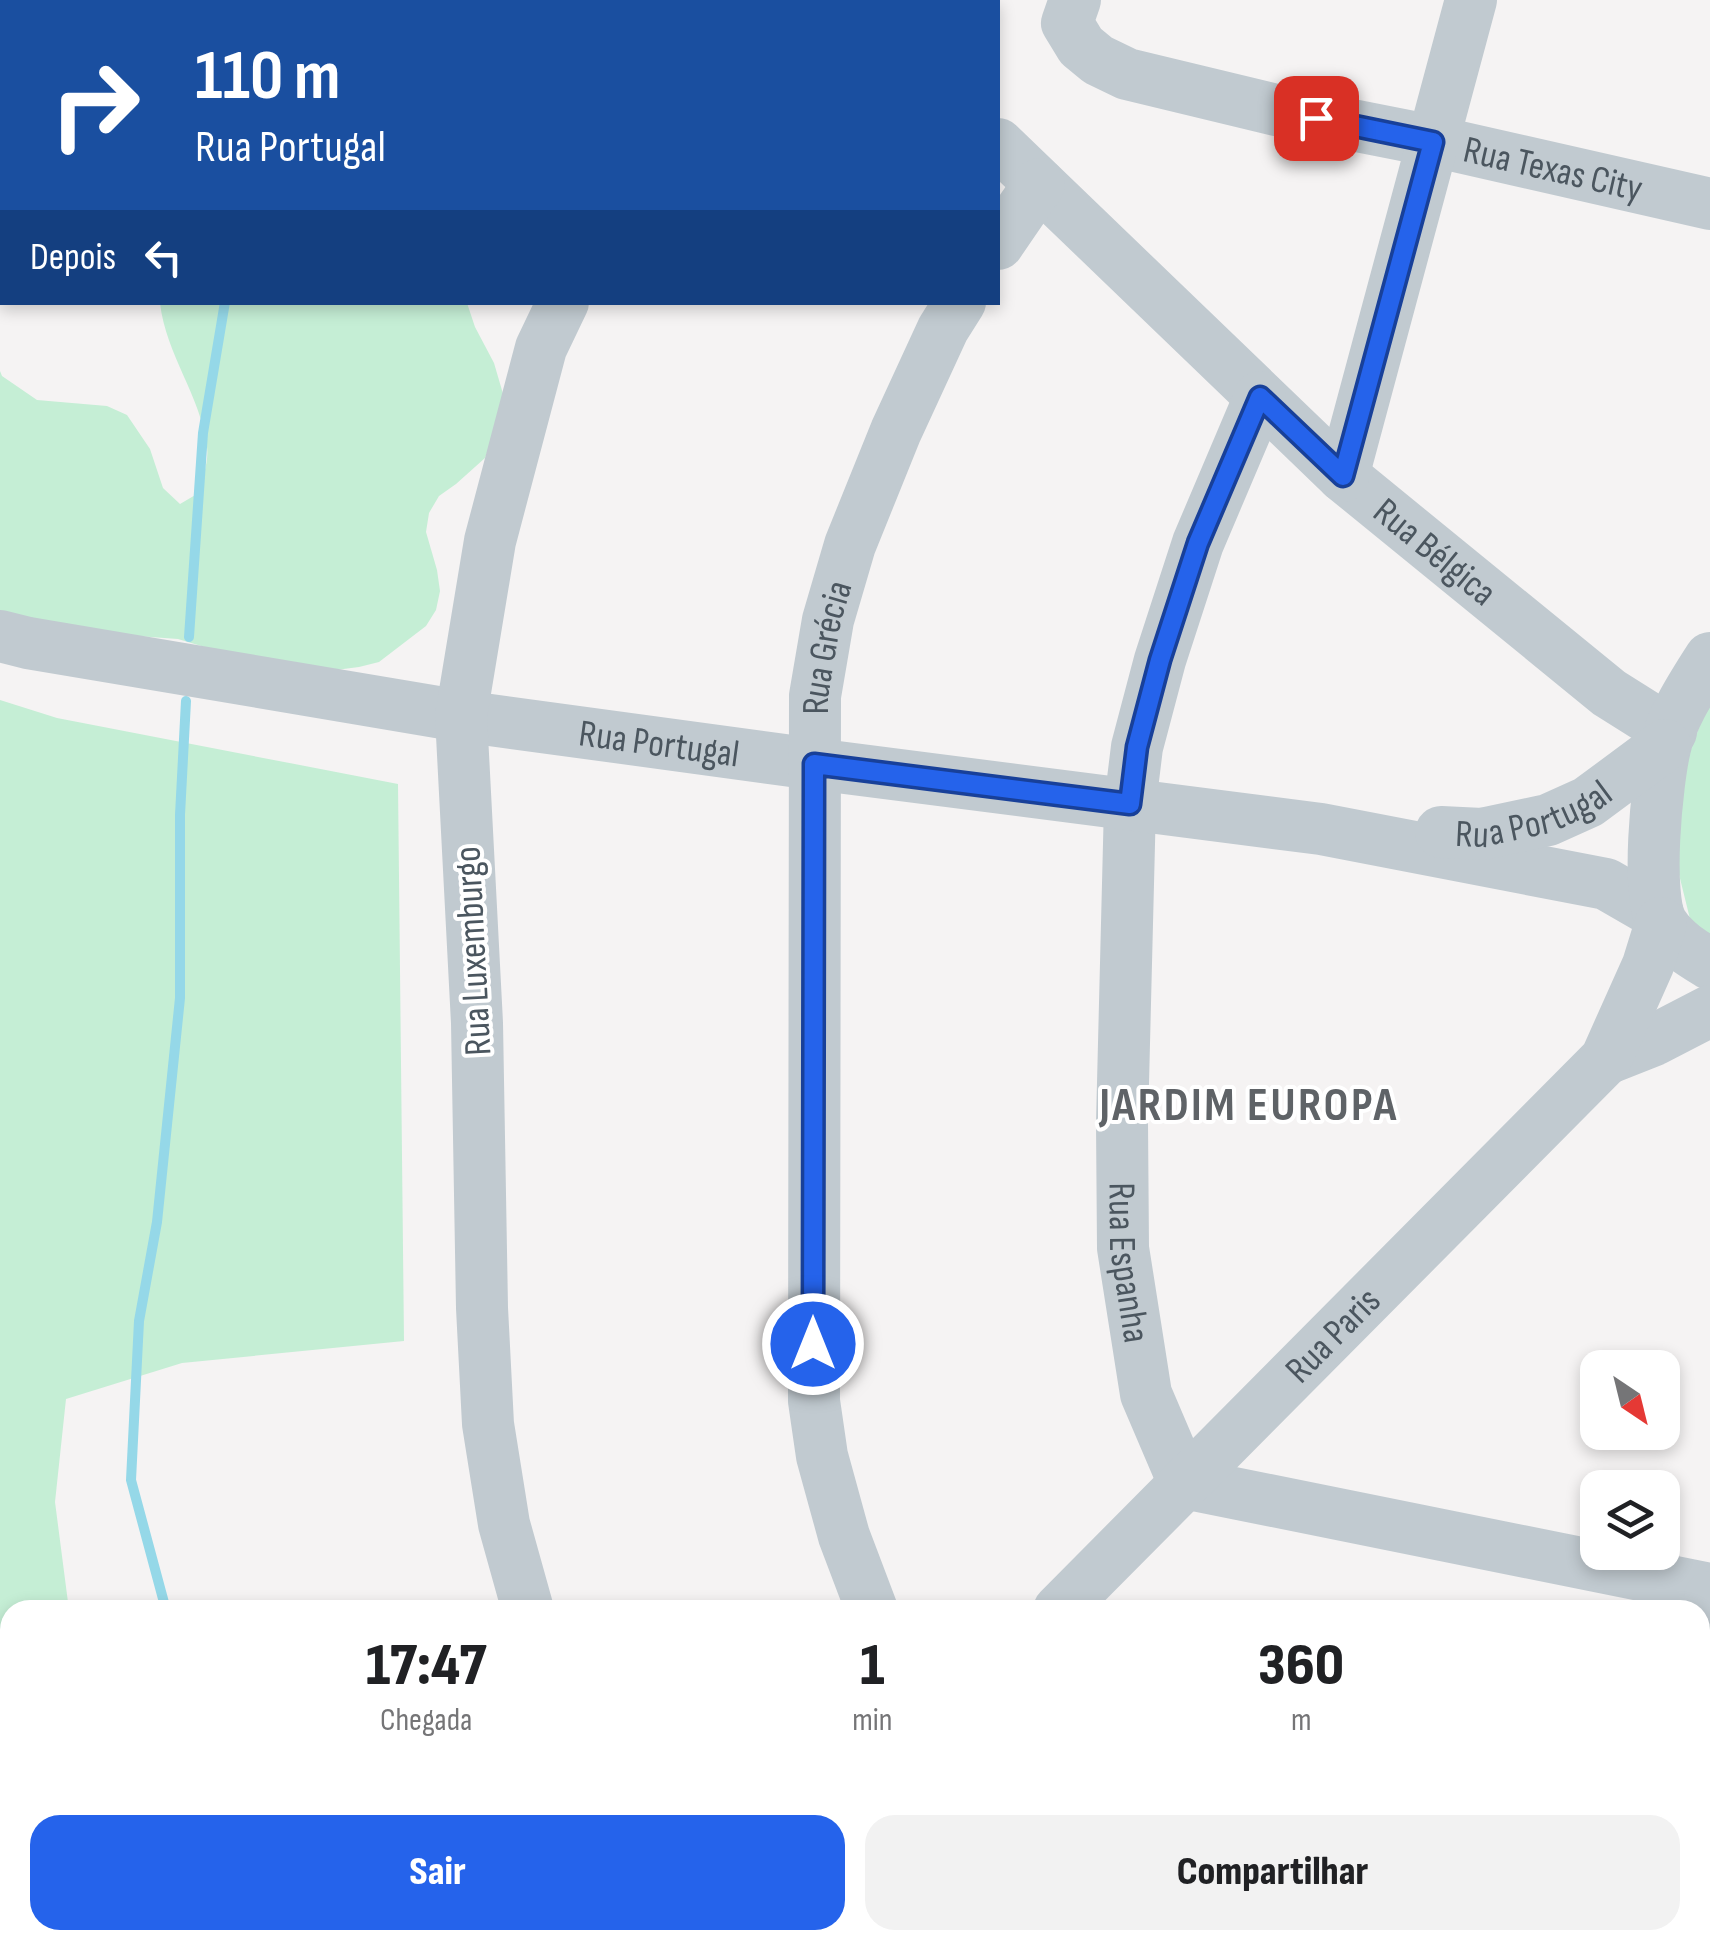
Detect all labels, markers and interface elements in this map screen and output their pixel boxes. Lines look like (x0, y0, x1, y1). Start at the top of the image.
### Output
text: 110 m (195, 35, 341, 119)
icon: right (30, 40, 160, 170)
pin (1274, 76, 1359, 161)
icon: arrive (1289, 91, 1344, 146)
text: Rua Portugal (195, 120, 386, 175)
street label: Rua Texas City (1459, 128, 1647, 212)
icon: left (136, 230, 191, 285)
text: Depois (30, 235, 116, 280)
street label: Rua Bélgica (1364, 489, 1505, 616)
street label: Rua Grécia (794, 576, 862, 715)
street label: Rua Portugal (576, 711, 742, 778)
street label: Rua Portugal (1454, 771, 1621, 858)
street label: Rua Luxemburgo (446, 845, 501, 1057)
district label: JARDIM EUROPA (1098, 1077, 1399, 1134)
street label: Rua Espanha (1098, 1182, 1159, 1346)
street label: Rua Paris (1277, 1279, 1390, 1393)
position arrow (761, 1292, 865, 1396)
north arrow (1580, 1350, 1680, 1450)
map controls (1580, 1350, 1680, 1570)
button: layers (1580, 1470, 1680, 1570)
text: 17:47 (366, 1630, 486, 1702)
text: 1 (860, 1630, 885, 1702)
text: 360 (1258, 1630, 1344, 1702)
text: Chegada (380, 1701, 472, 1740)
text: min (852, 1701, 892, 1740)
text: m (1291, 1701, 1311, 1740)
button: Sair (30, 1815, 845, 1930)
button: Compartilhar (865, 1815, 1680, 1930)

